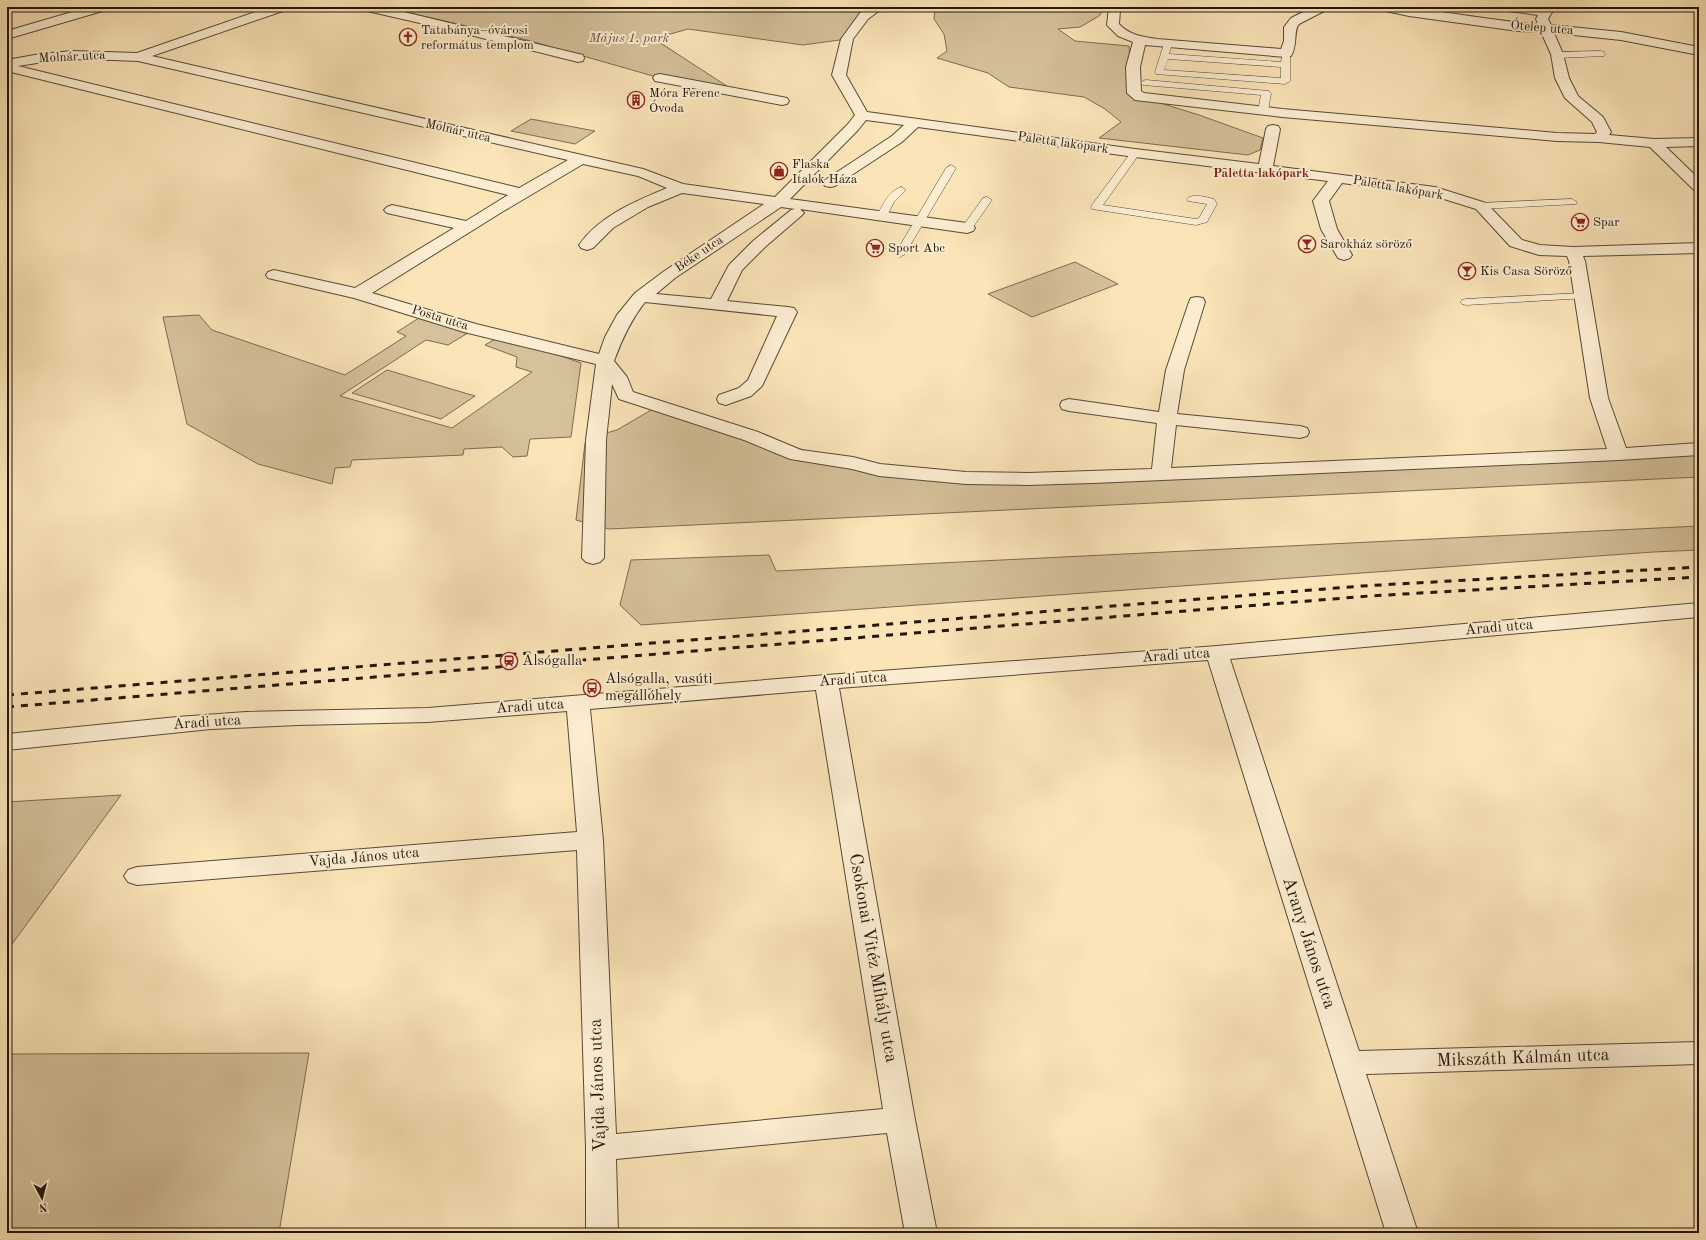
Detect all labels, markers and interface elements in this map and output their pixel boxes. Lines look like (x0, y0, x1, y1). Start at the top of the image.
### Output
street label: Ótelep utca (1510, 16, 1575, 37)
place label: Tatabánya–óvárosi református templom (421, 24, 534, 52)
church icon: Tatabánya–óvárosi református templom (398, 27, 418, 47)
park label: Május 1. park (588, 32, 669, 45)
street label: Molnár utca (38, 49, 106, 65)
place label: Móra Ferenc Óvoda (649, 87, 720, 115)
building icon: Móra Ferenc Óvoda (626, 90, 646, 110)
street label: Molnár utca (424, 117, 493, 145)
street label: Paletta lakópark (1017, 130, 1110, 156)
place label: Flaska Italok Háza (792, 158, 858, 186)
shop icon: Flaska Italok Háza (769, 161, 789, 181)
district label: Paletta lakópark (1213, 167, 1310, 180)
street label: Paletta lakópark (1352, 174, 1445, 202)
supermarket icon: Spar (1570, 212, 1590, 232)
place label: Spar (1593, 216, 1620, 229)
street label: Béke utca (673, 233, 726, 275)
bar icon: Sarokház söröző (1297, 234, 1317, 254)
supermarket icon: Sport Abc (865, 238, 885, 258)
place label: Sarokház söröző (1320, 238, 1412, 251)
place label: Sport Abc (888, 242, 945, 255)
bar icon: Kis Casa Söröző (1457, 261, 1477, 281)
place label: Kis Casa Söröző (1480, 265, 1572, 278)
street label: Posta utca (410, 303, 470, 333)
street label: Aradi utca (1464, 618, 1534, 638)
street label: Aradi utca (1141, 646, 1211, 666)
station icon: Alsógalla (499, 651, 519, 671)
place label: Alsógalla (522, 654, 583, 669)
street label: Aradi utca (818, 670, 888, 690)
place label: Alsógalla, vasúti megállóhely (605, 672, 713, 704)
bus stop icon: Alsógalla, vasúti megállóhely (582, 678, 602, 698)
street label: Aradi utca (495, 697, 565, 717)
street label: Aradi utca (172, 713, 242, 733)
street label: Vajda János utca (308, 846, 421, 870)
street label: Csokonai Vitéz Mihály utca (846, 852, 900, 1064)
street label: Arany János utca (1279, 875, 1339, 1011)
street label: Vajda János utca (587, 1018, 609, 1152)
street label: Mikszáth Kálmán utca (1436, 1046, 1610, 1070)
north arrow (22, 1178, 62, 1218)
text: N (38, 1200, 48, 1212)

